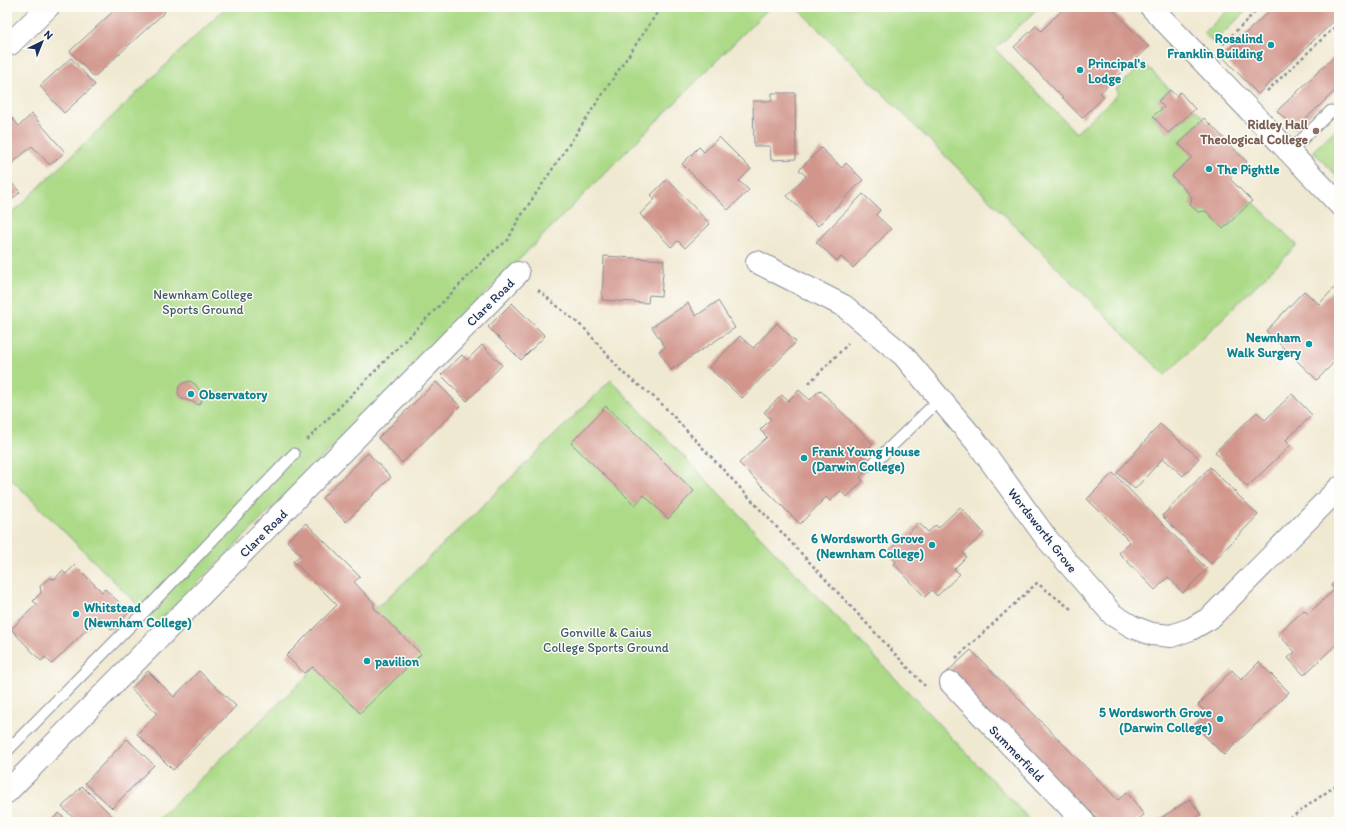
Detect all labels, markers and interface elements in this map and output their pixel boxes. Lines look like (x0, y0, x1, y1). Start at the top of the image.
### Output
north arrow (22, 22, 62, 62)
text: N (41, 28, 56, 42)
place label: Rosalind Franklin Building (1167, 31, 1264, 62)
marker: Rosalind Franklin Building (1266, 40, 1276, 50)
place label: Principal's Lodge (1088, 56, 1146, 87)
marker: Principal's Lodge (1075, 65, 1085, 75)
place label: Ridley Hall Theological College (1199, 117, 1308, 148)
marker: Ridley Hall Theological College (1311, 126, 1321, 136)
place label: The Pightle (1216, 162, 1280, 178)
marker: The Pightle (1204, 164, 1214, 174)
street label: Clare Road (463, 275, 517, 329)
park label: Newnham College Sports Ground (153, 287, 253, 317)
place label: Newnham Walk Surgery (1227, 330, 1302, 361)
marker: Newnham Walk Surgery (1304, 339, 1314, 349)
place label: Observatory (199, 387, 268, 403)
marker: Observatory (186, 389, 196, 399)
place label: Frank Young House (Darwin College) (812, 444, 920, 475)
marker: Frank Young House (Darwin College) (799, 453, 809, 463)
street label: Wordsworth Grove (1005, 485, 1080, 576)
street label: Clare Road (236, 506, 290, 560)
place label: 6 Wordsworth Grove (Newnham College) (811, 531, 924, 562)
marker: 6 Wordsworth Grove (Newnham College) (927, 540, 937, 550)
place label: Whitstead (Newnham College) (84, 600, 192, 631)
marker: Whitstead (Newnham College) (71, 609, 81, 619)
park label: Gonville & Caius College Sports Ground (543, 625, 669, 655)
place label: pavilion (374, 654, 420, 670)
marker: pavilion (362, 656, 372, 666)
place label: 5 Wordsworth Grove (Darwin College) (1099, 705, 1212, 736)
marker: 5 Wordsworth Grove (Darwin College) (1215, 714, 1225, 724)
street label: Summerfield (986, 722, 1047, 785)

